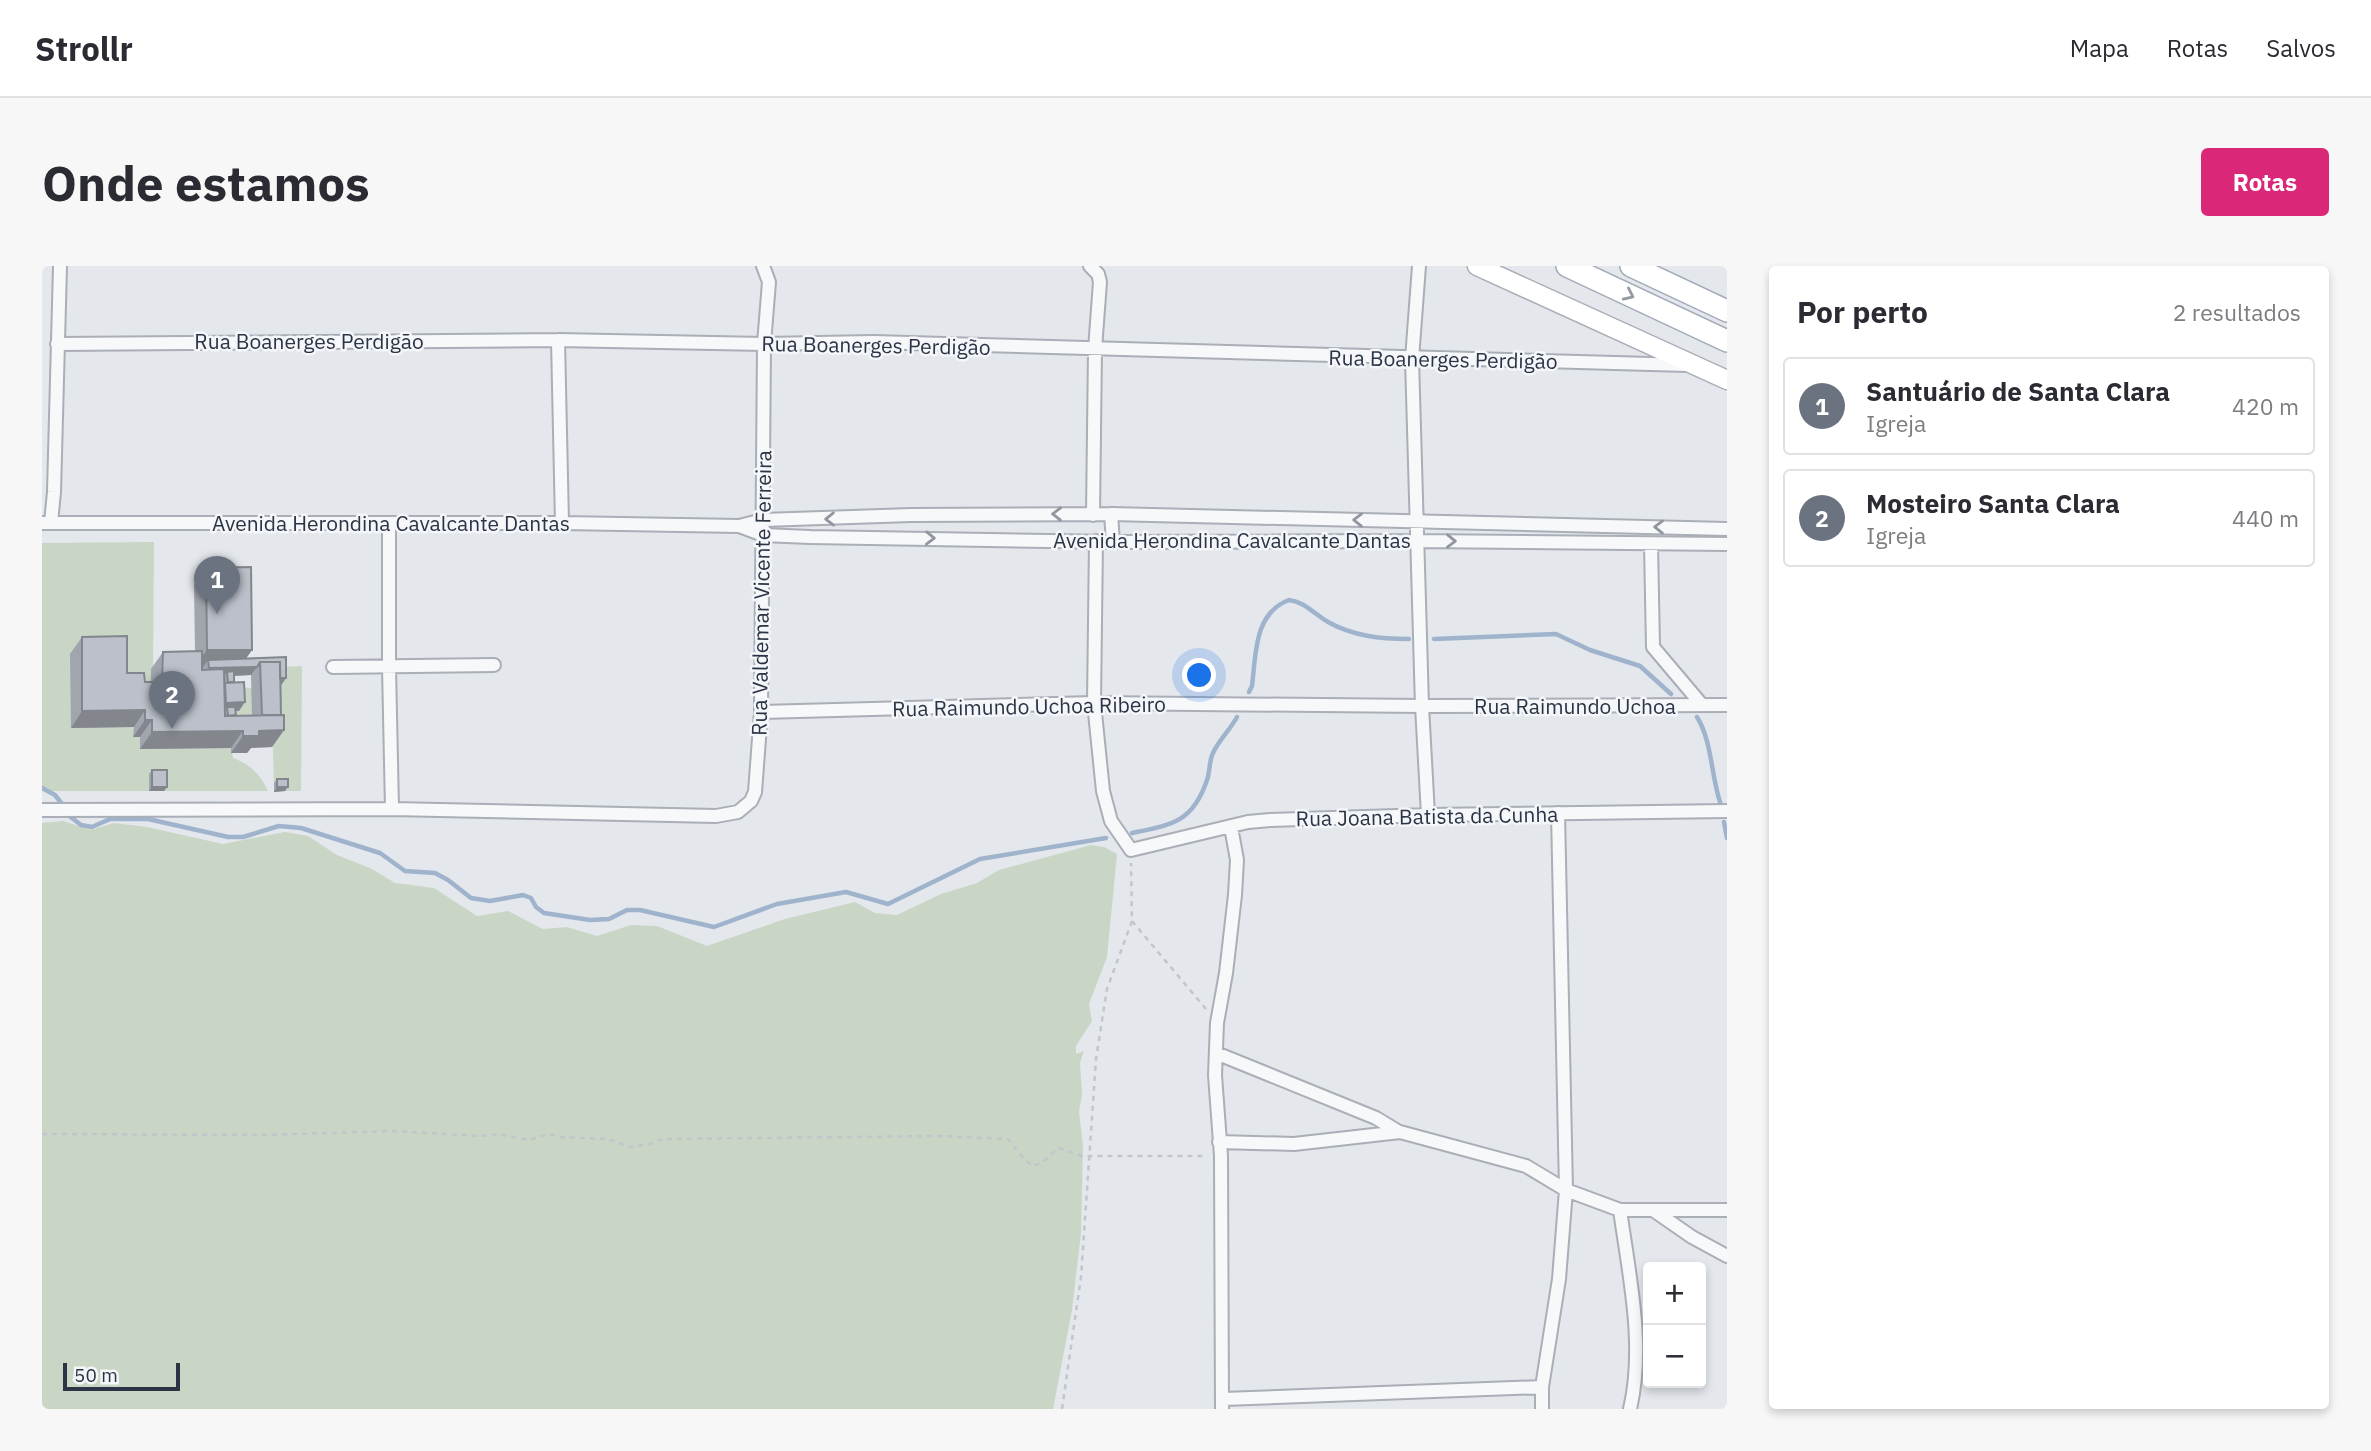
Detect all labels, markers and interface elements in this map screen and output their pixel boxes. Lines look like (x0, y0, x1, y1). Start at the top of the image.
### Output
text: Strollr (35, 27, 133, 70)
text: Mapa (2070, 32, 2129, 64)
text: Rotas (2167, 32, 2228, 64)
text: Salvos (2266, 32, 2336, 64)
button: Rotas (2201, 148, 2329, 216)
text: Onde estamos (42, 151, 370, 214)
one-way arrow (1622, 287, 1634, 301)
text: Por perto (1797, 292, 1928, 331)
text: 2 resultados (2173, 297, 2301, 327)
street label: Rua Boanerges Perdigão (194, 327, 424, 355)
street label: Rua Boanerges Perdigão (761, 329, 991, 361)
street label: Rua Boanerges Perdigão (1328, 343, 1558, 375)
text: Santuário de Santa Clara (1866, 374, 2170, 408)
text: 1 (1815, 391, 1829, 421)
text: 420 m (2232, 391, 2299, 421)
text: Igreja (1866, 408, 1926, 438)
street label: Rua Valdemar Vicente Ferreira (745, 450, 777, 736)
text: Mosteiro Santa Clara (1866, 486, 2120, 520)
text: 2 (1815, 503, 1829, 533)
text: 440 m (2232, 503, 2299, 533)
one-way arrow (1051, 506, 1062, 522)
street label: Avenida Herondina Cavalcante Dantas (212, 509, 570, 537)
one-way arrow (824, 511, 834, 527)
one-way arrow (1352, 512, 1363, 528)
one-way arrow (1653, 519, 1664, 535)
text: Igreja (1866, 520, 1926, 550)
street label: Avenida Herondina Cavalcante Dantas (1053, 526, 1411, 554)
one-way arrow (925, 530, 935, 546)
one-way arrow (1446, 533, 1457, 549)
pin: 1 (194, 556, 240, 614)
your location (1182, 658, 1216, 692)
pin: 2 (149, 671, 195, 729)
street label: Rua Raimundo Uchoa Ribeiro (892, 690, 1166, 722)
street label: Rua Raimundo Uchoa (1474, 692, 1676, 720)
street label: Rua Joana Batista da Cunha (1295, 800, 1559, 832)
map controls (1643, 1262, 1706, 1388)
button: + (1643, 1262, 1706, 1325)
button: − (1643, 1325, 1706, 1388)
scale bar (63, 1360, 180, 1392)
text: 50 m (74, 1363, 118, 1387)

